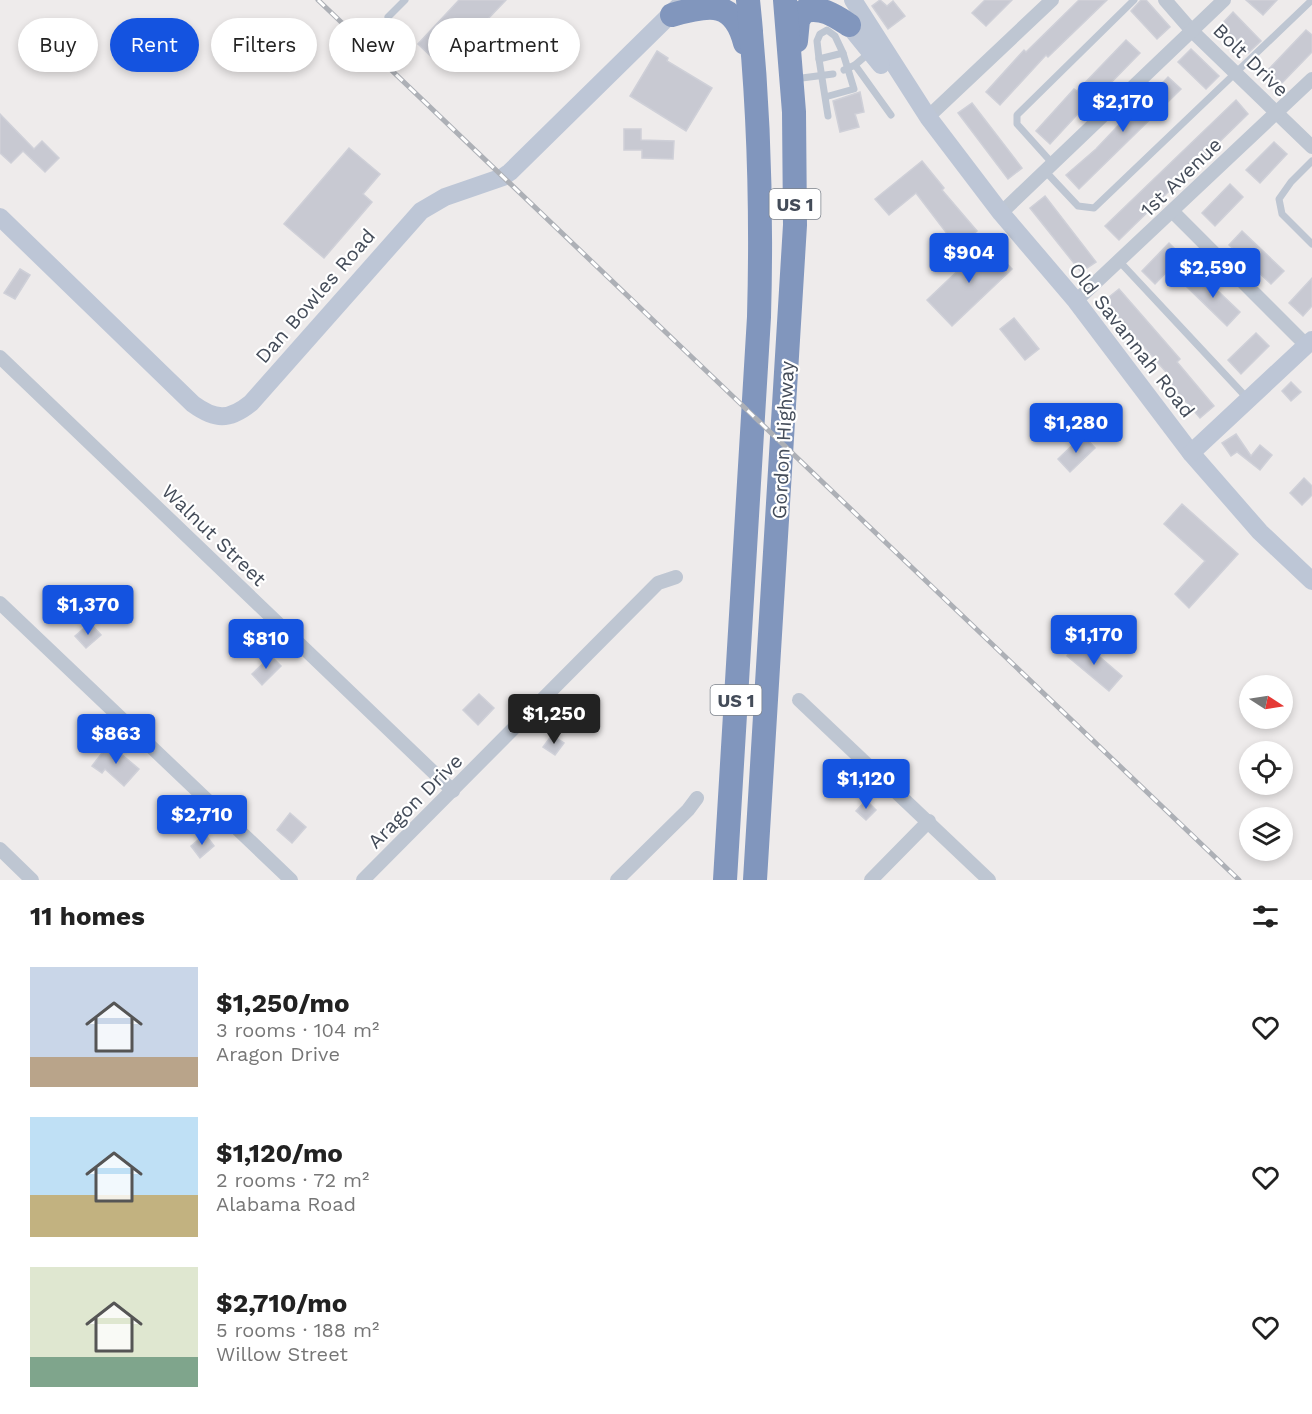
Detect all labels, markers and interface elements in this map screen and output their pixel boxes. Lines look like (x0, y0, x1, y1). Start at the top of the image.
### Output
chip: Buy (18, 18, 98, 72)
chip: Rent (110, 18, 199, 72)
chip: Filters (211, 18, 317, 72)
chip: New (329, 18, 416, 72)
chip: Apartment (428, 18, 580, 72)
street label: Bolt Drive (1208, 18, 1294, 102)
pin: $2,170 (1074, 82, 1172, 133)
text: $2,170 (1092, 89, 1154, 113)
street label: 1st Avenue (1135, 132, 1227, 222)
road number: US 1 (770, 189, 820, 219)
street label: Dan Bowles Road (250, 224, 380, 368)
pin: $904 (933, 233, 1005, 284)
text: $904 (944, 240, 994, 264)
pin: $2,590 (1164, 248, 1262, 299)
text: $2,590 (1179, 255, 1247, 279)
street label: Old Savannah Road (1064, 258, 1200, 422)
street label: Gordon Highway (767, 360, 799, 520)
pin: $1,280 (1027, 403, 1125, 454)
text: $1,280 (1044, 410, 1108, 434)
street label: Walnut Street (157, 479, 272, 591)
pin: $1,370 (39, 585, 137, 636)
text: $1,370 (56, 592, 120, 616)
pin: $1,170 (1045, 615, 1143, 666)
pin: $810 (230, 619, 302, 670)
text: $1,170 (1065, 622, 1123, 646)
text: $810 (243, 626, 289, 650)
north arrow (1239, 675, 1293, 729)
map controls (1239, 675, 1293, 861)
road number: US 1 (710, 685, 762, 715)
pin: $1,250 (505, 694, 603, 745)
text: $1,250 (522, 701, 586, 725)
pin: $863 (80, 714, 152, 765)
text: $863 (91, 721, 141, 745)
button: locate (1239, 741, 1293, 795)
street label: Aragon Drive (363, 749, 467, 853)
pin: $1,120 (817, 759, 915, 810)
text: $1,120 (837, 766, 895, 790)
pin: $2,710 (153, 795, 251, 846)
text: $2,710 (171, 802, 233, 826)
button: layers (1239, 807, 1293, 861)
icon: filters (1249, 900, 1282, 933)
text: 11 homes (30, 901, 145, 931)
text: $1,250/mo (216, 988, 350, 1018)
icon: home (78, 991, 150, 1063)
icon: heart (1249, 1011, 1282, 1044)
text: 3 rooms · 104 m² (216, 1018, 379, 1042)
text: Aragon Drive (216, 1042, 340, 1066)
text: $1,120/mo (216, 1138, 343, 1168)
icon: home (78, 1141, 150, 1213)
icon: heart (1249, 1161, 1282, 1194)
text: 2 rooms · 72 m² (216, 1168, 369, 1192)
text: Alabama Road (216, 1192, 356, 1216)
text: $2,710/mo (216, 1288, 347, 1318)
icon: home (78, 1291, 150, 1363)
icon: heart (1249, 1311, 1282, 1344)
text: 5 rooms · 188 m² (216, 1318, 379, 1342)
text: Willow Street (216, 1342, 348, 1366)

